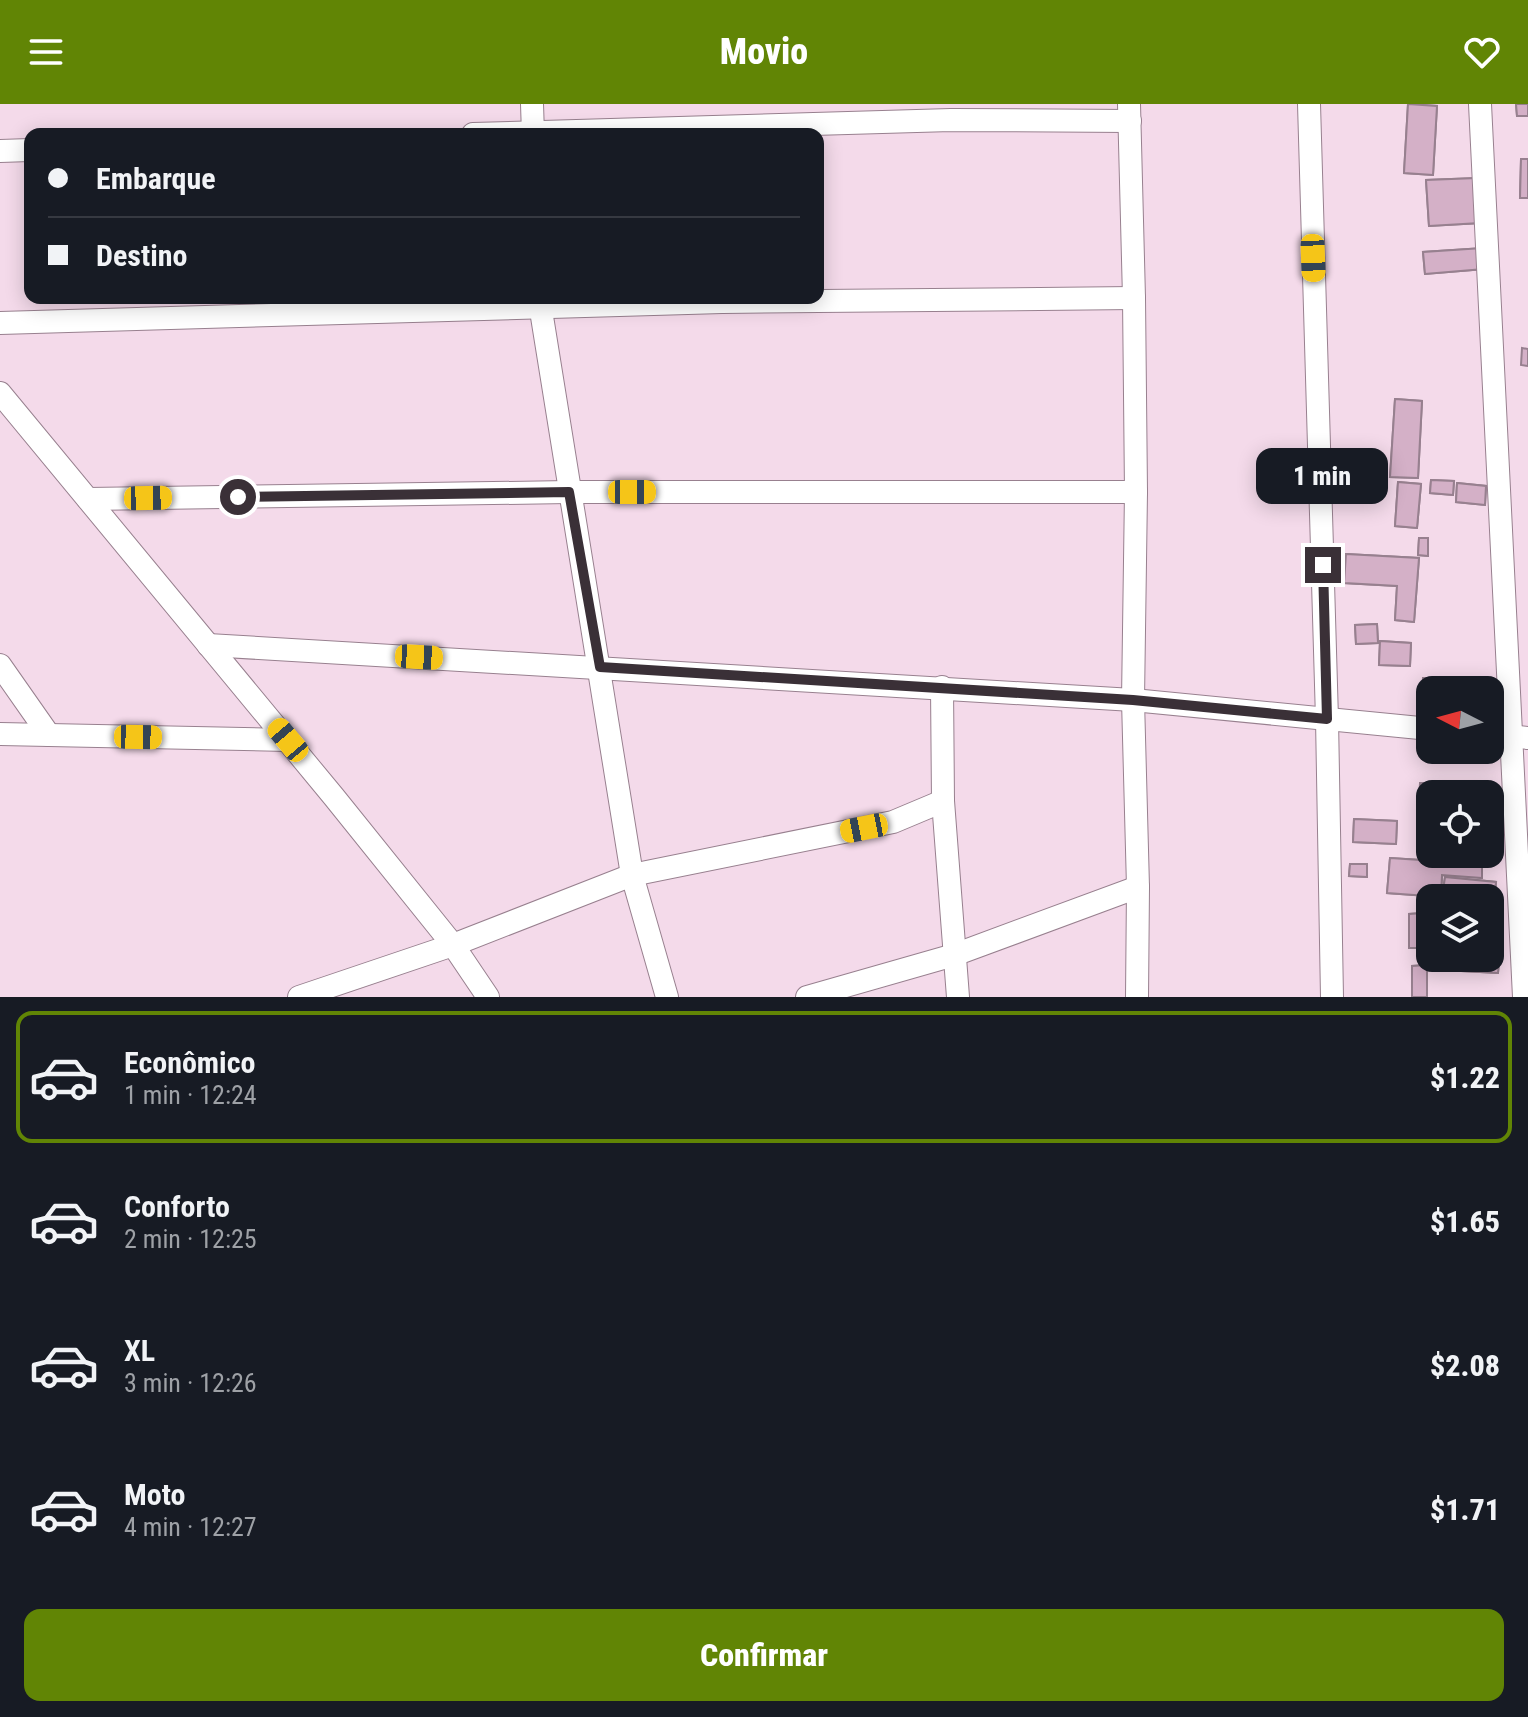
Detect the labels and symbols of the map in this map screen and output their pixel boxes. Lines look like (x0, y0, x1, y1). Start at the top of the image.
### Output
car (1300, 234, 1326, 282)
callout: 1 min (1257, 449, 1389, 505)
route start (220, 479, 256, 515)
car (608, 480, 656, 504)
car (124, 486, 172, 510)
route end (1305, 547, 1341, 583)
car (394, 644, 444, 670)
north arrow (1416, 676, 1504, 764)
car (263, 714, 313, 766)
car (114, 725, 162, 749)
car (838, 812, 890, 844)

